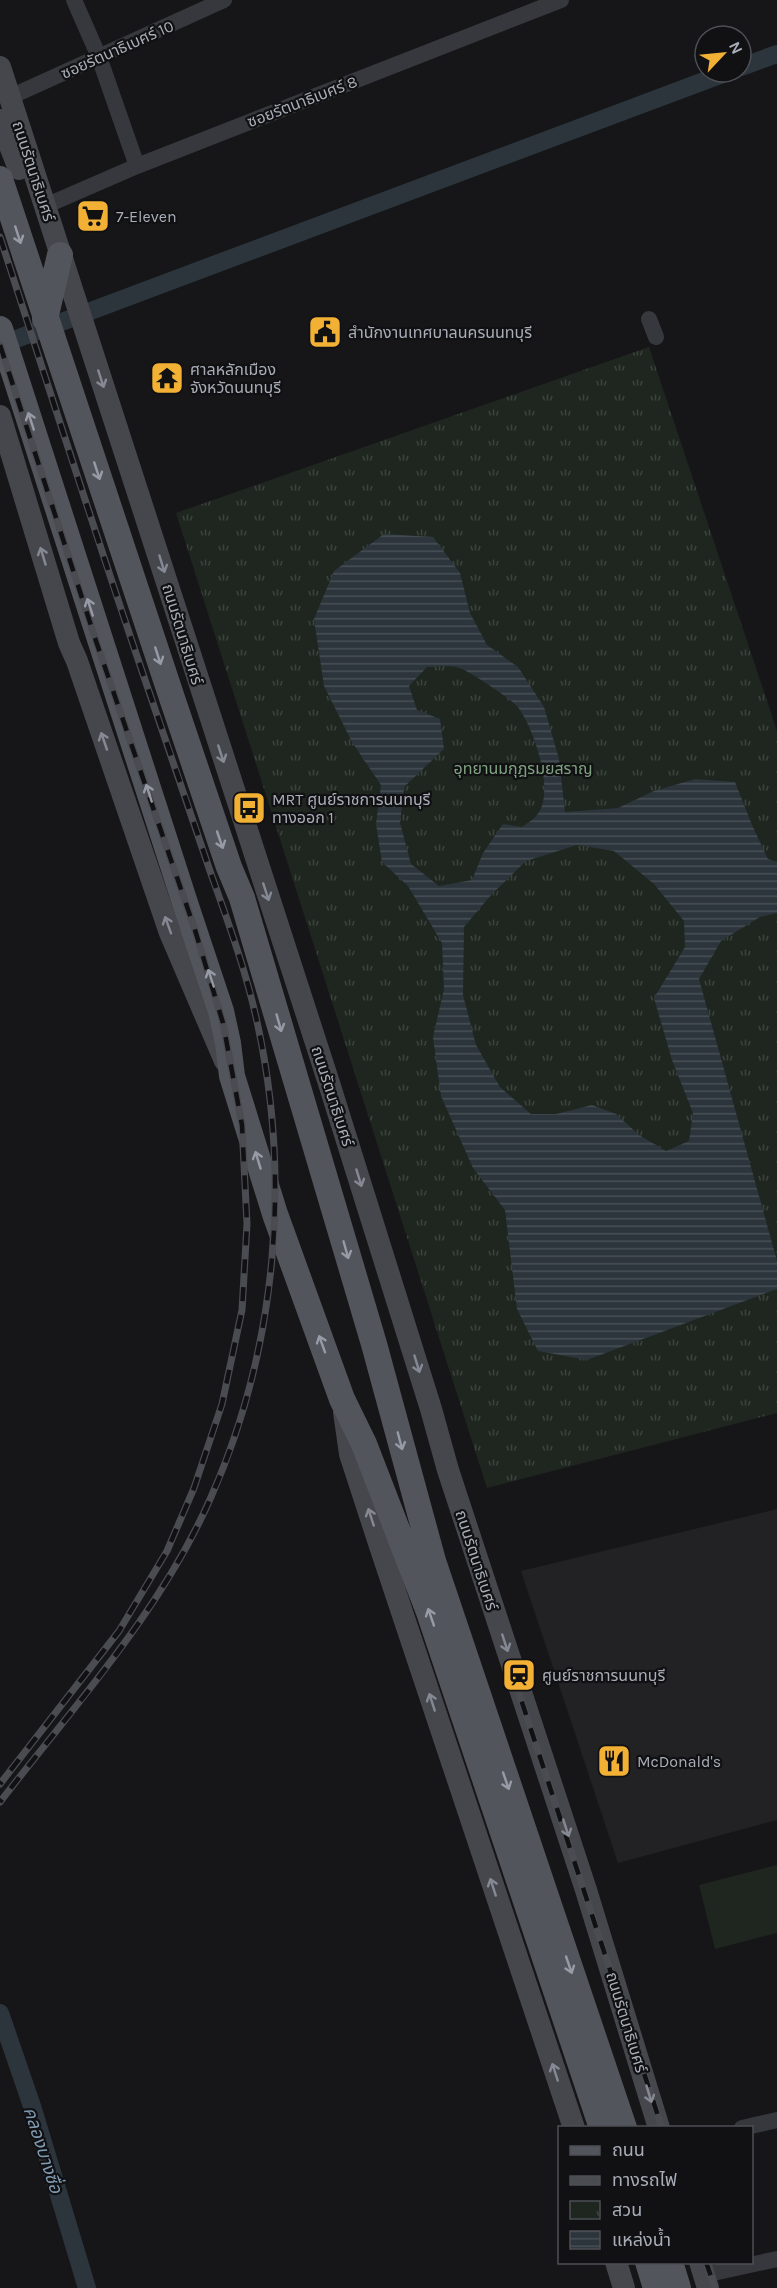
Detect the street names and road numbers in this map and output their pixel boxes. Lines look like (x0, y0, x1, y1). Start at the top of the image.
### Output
street label: ซอยรัตนาธิเบศร์ 10 (58, 16, 176, 83)
street label: ซอยรัตนาธิเบศร์ 8 (244, 72, 360, 131)
street label: ถนนรัตนาธิเบศร์ (8, 119, 59, 224)
street label: ถนนรัตนาธิเบศร์ (158, 581, 207, 688)
street label: ถนนรัตนาธิเบศร์ (307, 1044, 358, 1149)
street label: ถนนรัตนาธิเบศร์ (451, 1508, 502, 1613)
street label: ถนนรัตนาธิเบศร์ (602, 1969, 651, 2076)

